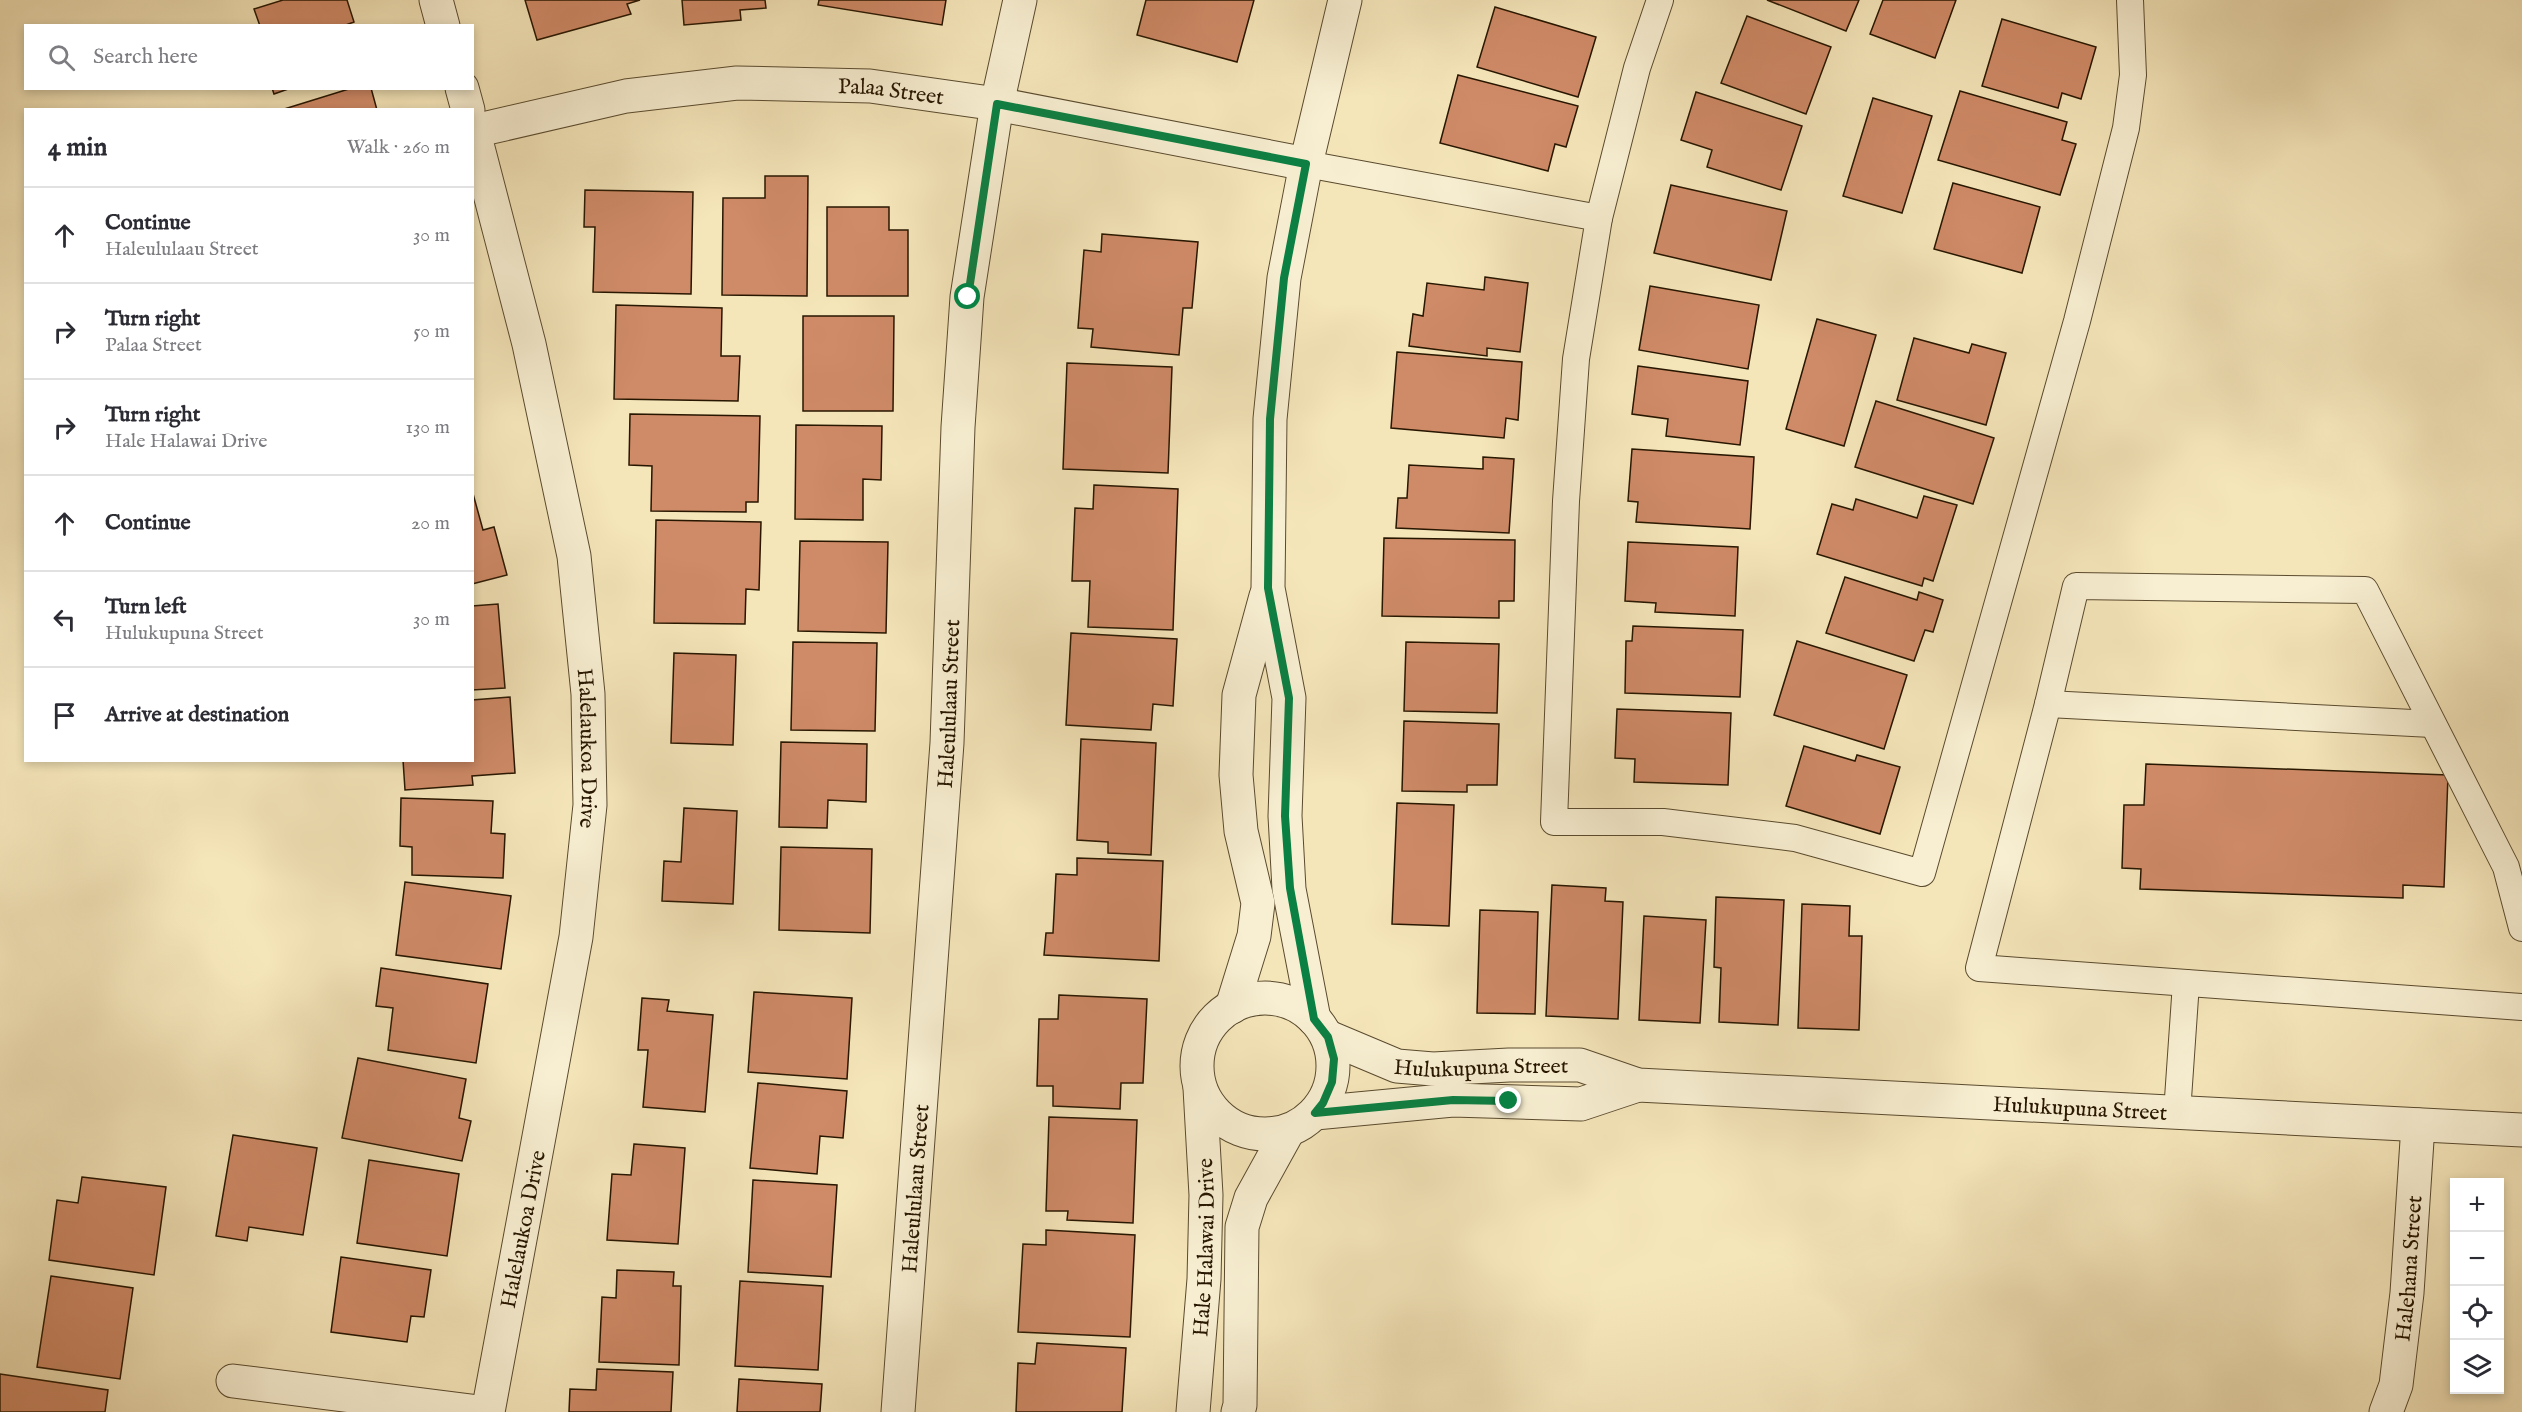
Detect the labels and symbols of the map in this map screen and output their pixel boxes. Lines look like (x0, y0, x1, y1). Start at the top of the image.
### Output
street label: Palaa Street (838, 73, 946, 112)
route start (954, 283, 980, 309)
street label: Haleululaau Street (932, 618, 967, 789)
street label: Halelaukoa Drive (569, 667, 602, 830)
street label: Hulukupuna Street (1393, 1053, 1569, 1085)
route end (1495, 1087, 1521, 1113)
street label: Hulukupuna Street (1992, 1091, 2168, 1128)
street label: Haleululaau Street (896, 1103, 937, 1274)
street label: Halelaukoa Drive (495, 1148, 553, 1311)
street label: Hale Halawai Drive (1187, 1157, 1222, 1338)
street label: Halehana Street (2389, 1194, 2429, 1343)

